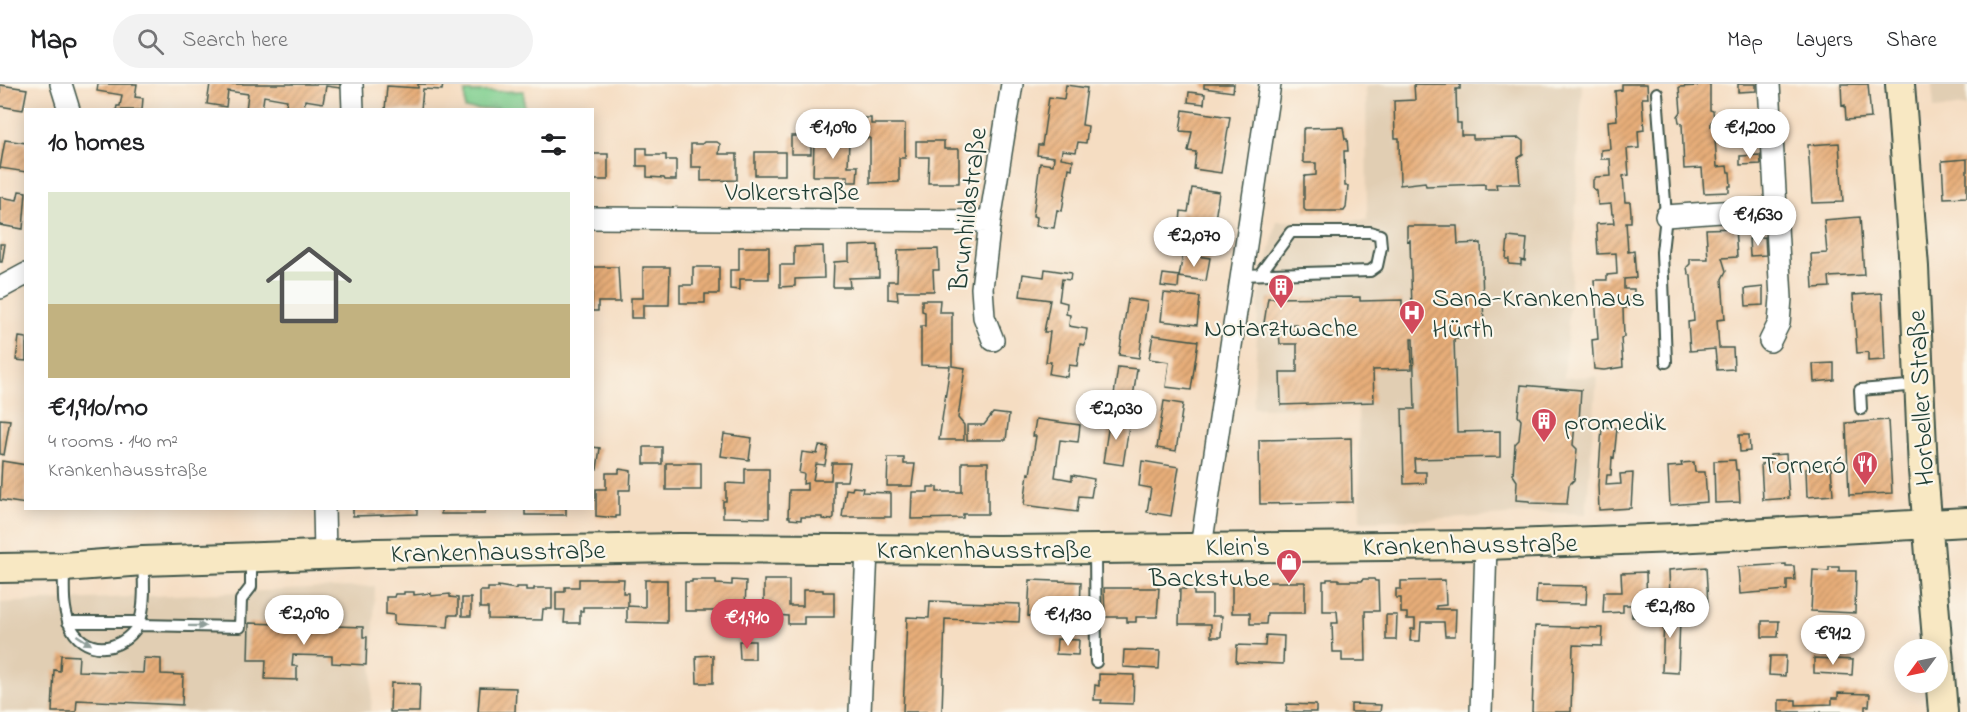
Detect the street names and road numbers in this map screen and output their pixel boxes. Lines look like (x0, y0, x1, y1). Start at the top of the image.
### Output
street label: Brunhildstraße (940, 124, 999, 294)
street label: Volkerstraße (724, 174, 860, 213)
street label: Horbeller Straße (1898, 308, 1947, 487)
street label: Krankenhausstraße (1362, 525, 1579, 568)
street label: Krankenhausstraße (390, 532, 607, 575)
street label: Krankenhausstraße (876, 532, 1092, 571)

